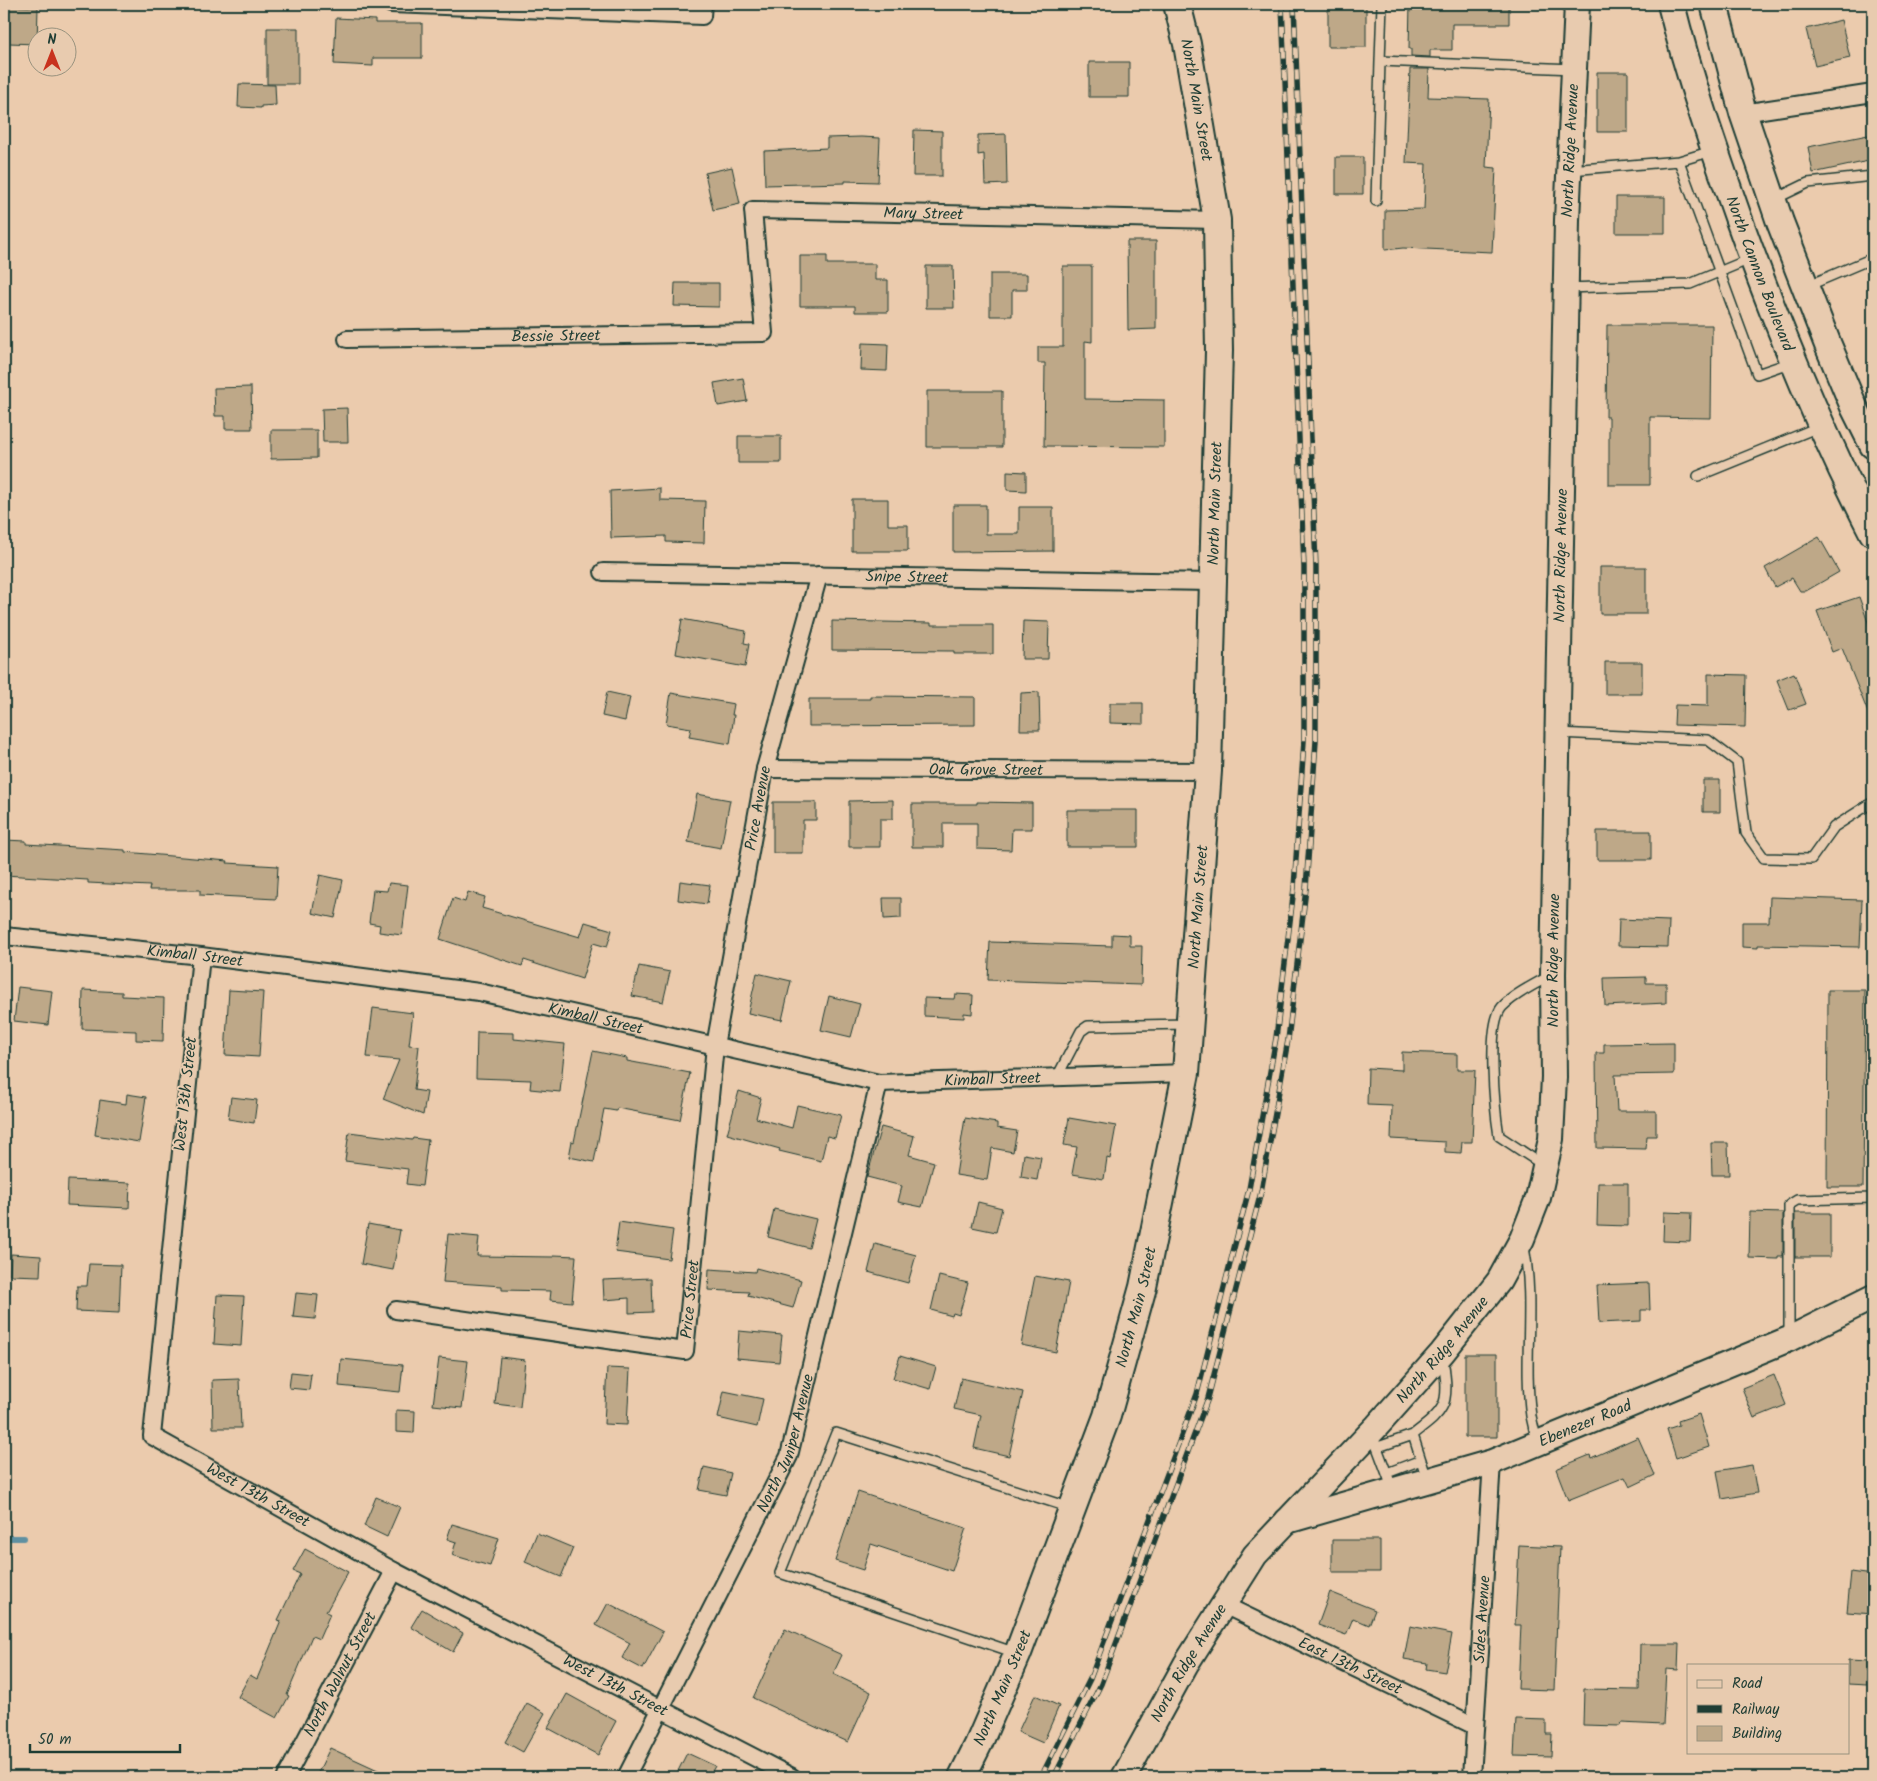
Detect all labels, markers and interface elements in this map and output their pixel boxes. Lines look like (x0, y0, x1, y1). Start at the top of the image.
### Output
north arrow (28, 28, 78, 78)
text: N (48, 29, 57, 51)
street label: North Main Street (1173, 37, 1219, 164)
street label: North Ridge Avenue (1555, 83, 1586, 218)
street label: North Cannon Boulevard (1719, 192, 1801, 356)
street label: Mary Street (883, 200, 964, 227)
street label: Bessie Street (511, 323, 602, 349)
street label: North Main Street (1201, 440, 1229, 566)
street label: North Ridge Avenue (1547, 488, 1575, 623)
street label: Snipe Street (865, 564, 949, 590)
street label: Oak Grove Street (929, 757, 1044, 783)
street label: Price Avenue (738, 764, 778, 853)
street label: North Main Street (1181, 843, 1215, 970)
street label: North Ridge Avenue (1540, 893, 1567, 1028)
street label: Kimball Street (146, 938, 245, 974)
street label: Kimball Street (546, 996, 646, 1042)
street label: West 13th Street (168, 1035, 205, 1153)
street label: Kimball Street (944, 1065, 1042, 1093)
street label: North Main Street (1109, 1244, 1163, 1371)
street label: Price Street (674, 1258, 706, 1340)
street label: North Ridge Avenue (1390, 1290, 1495, 1409)
street label: North Juniper Avenue (750, 1371, 821, 1517)
street label: Ebenezer Road (1535, 1393, 1636, 1454)
street label: West 13th Street (202, 1456, 315, 1535)
street label: Sides Avenue (1467, 1575, 1497, 1664)
street label: North Ridge Avenue (1144, 1599, 1234, 1727)
street label: North Walnut Street (297, 1607, 383, 1741)
street label: North Main Street (967, 1625, 1038, 1750)
street label: East 13th Street (1294, 1630, 1407, 1702)
street label: West 13th Street (559, 1648, 673, 1724)
legend (1687, 1664, 1850, 1754)
text: Road (1732, 1672, 1763, 1696)
text: Railway (1732, 1698, 1780, 1722)
scale bar (30, 1721, 180, 1753)
text: Building (1732, 1722, 1782, 1746)
text: 50 m (38, 1728, 72, 1752)

